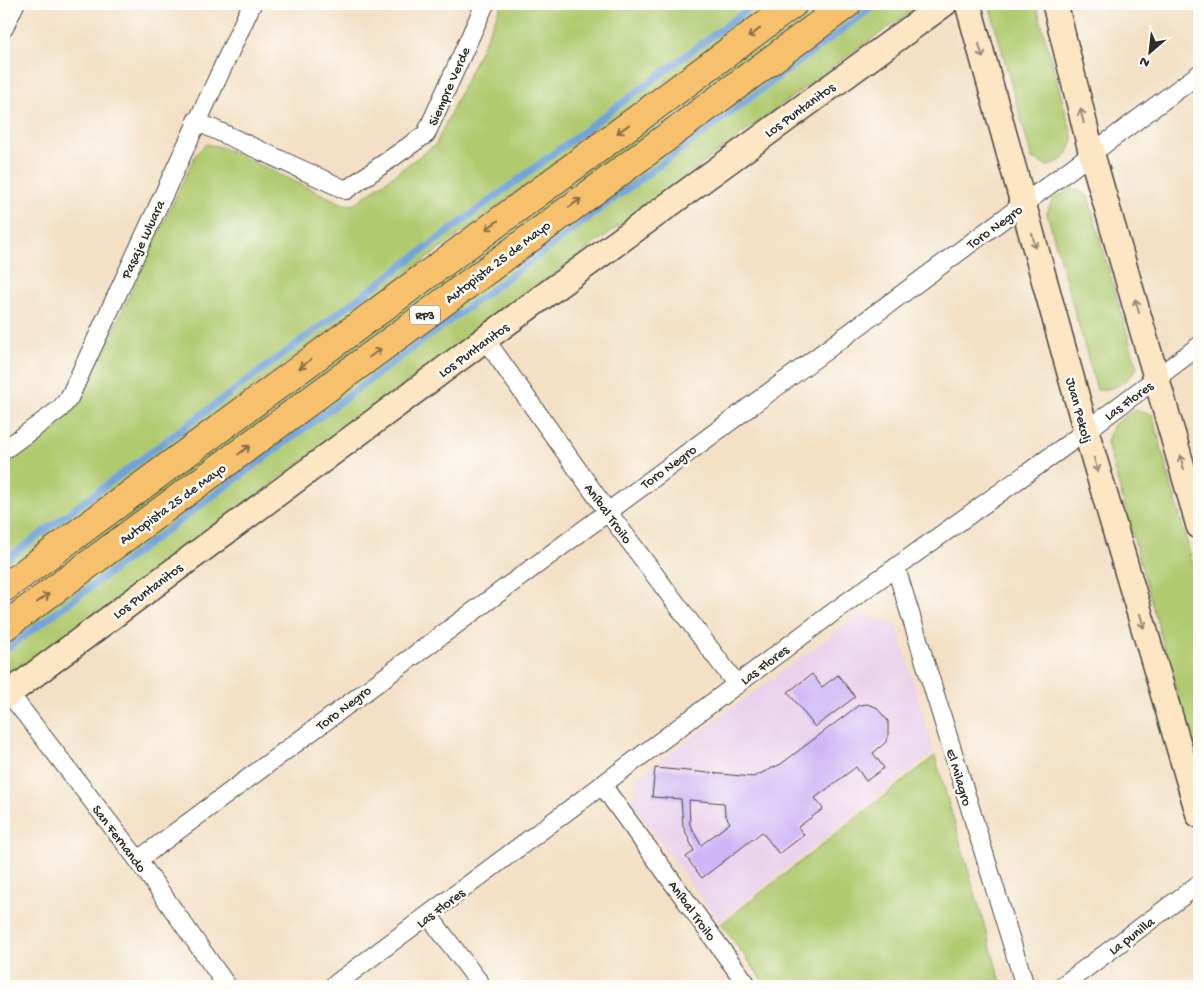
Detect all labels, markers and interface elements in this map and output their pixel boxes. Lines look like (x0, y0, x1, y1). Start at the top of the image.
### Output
one-way arrow (747, 27, 761, 38)
north arrow (1126, 28, 1176, 78)
one-way arrow (977, 42, 987, 58)
street label: Siempre Verde (425, 44, 476, 129)
text: N (1137, 52, 1153, 71)
street label: Los Puntanitos (762, 79, 840, 142)
one-way arrow (1077, 108, 1087, 124)
one-way arrow (616, 124, 630, 134)
street label: Pasaje Luluara (118, 197, 170, 283)
one-way arrow (568, 198, 582, 208)
street label: Toro Negro (963, 202, 1027, 255)
street label: Autopista 25 de Mayo (442, 218, 555, 308)
one-way arrow (486, 220, 499, 231)
one-way arrow (1030, 232, 1040, 248)
one-way arrow (1131, 298, 1141, 314)
road number: RP3 (410, 306, 440, 324)
street label: Los Puntanitos (436, 319, 514, 382)
one-way arrow (368, 347, 381, 358)
one-way arrow (298, 359, 312, 369)
street label: Juan Pekolj (1061, 376, 1095, 445)
street label: Las Flores (1102, 378, 1158, 425)
street label: Toro Negro (637, 442, 701, 495)
one-way arrow (237, 444, 250, 455)
one-way arrow (1176, 454, 1186, 470)
one-way arrow (1091, 457, 1101, 473)
street label: Autopista 25 de Mayo (117, 461, 230, 549)
street label: Aníbal Troilo (579, 481, 635, 548)
street label: Los Puntanitos (110, 560, 187, 624)
one-way arrow (36, 593, 50, 603)
one-way arrow (1137, 613, 1147, 629)
street label: Las Flores (738, 642, 794, 690)
street label: Toro Negro (313, 683, 375, 736)
street label: El Milagro (941, 747, 974, 808)
street label: San Fernando (87, 802, 149, 877)
street label: Aníbal Troilo (663, 878, 719, 945)
street label: Las Flores (414, 885, 470, 933)
street label: La punilla (1106, 913, 1160, 960)

